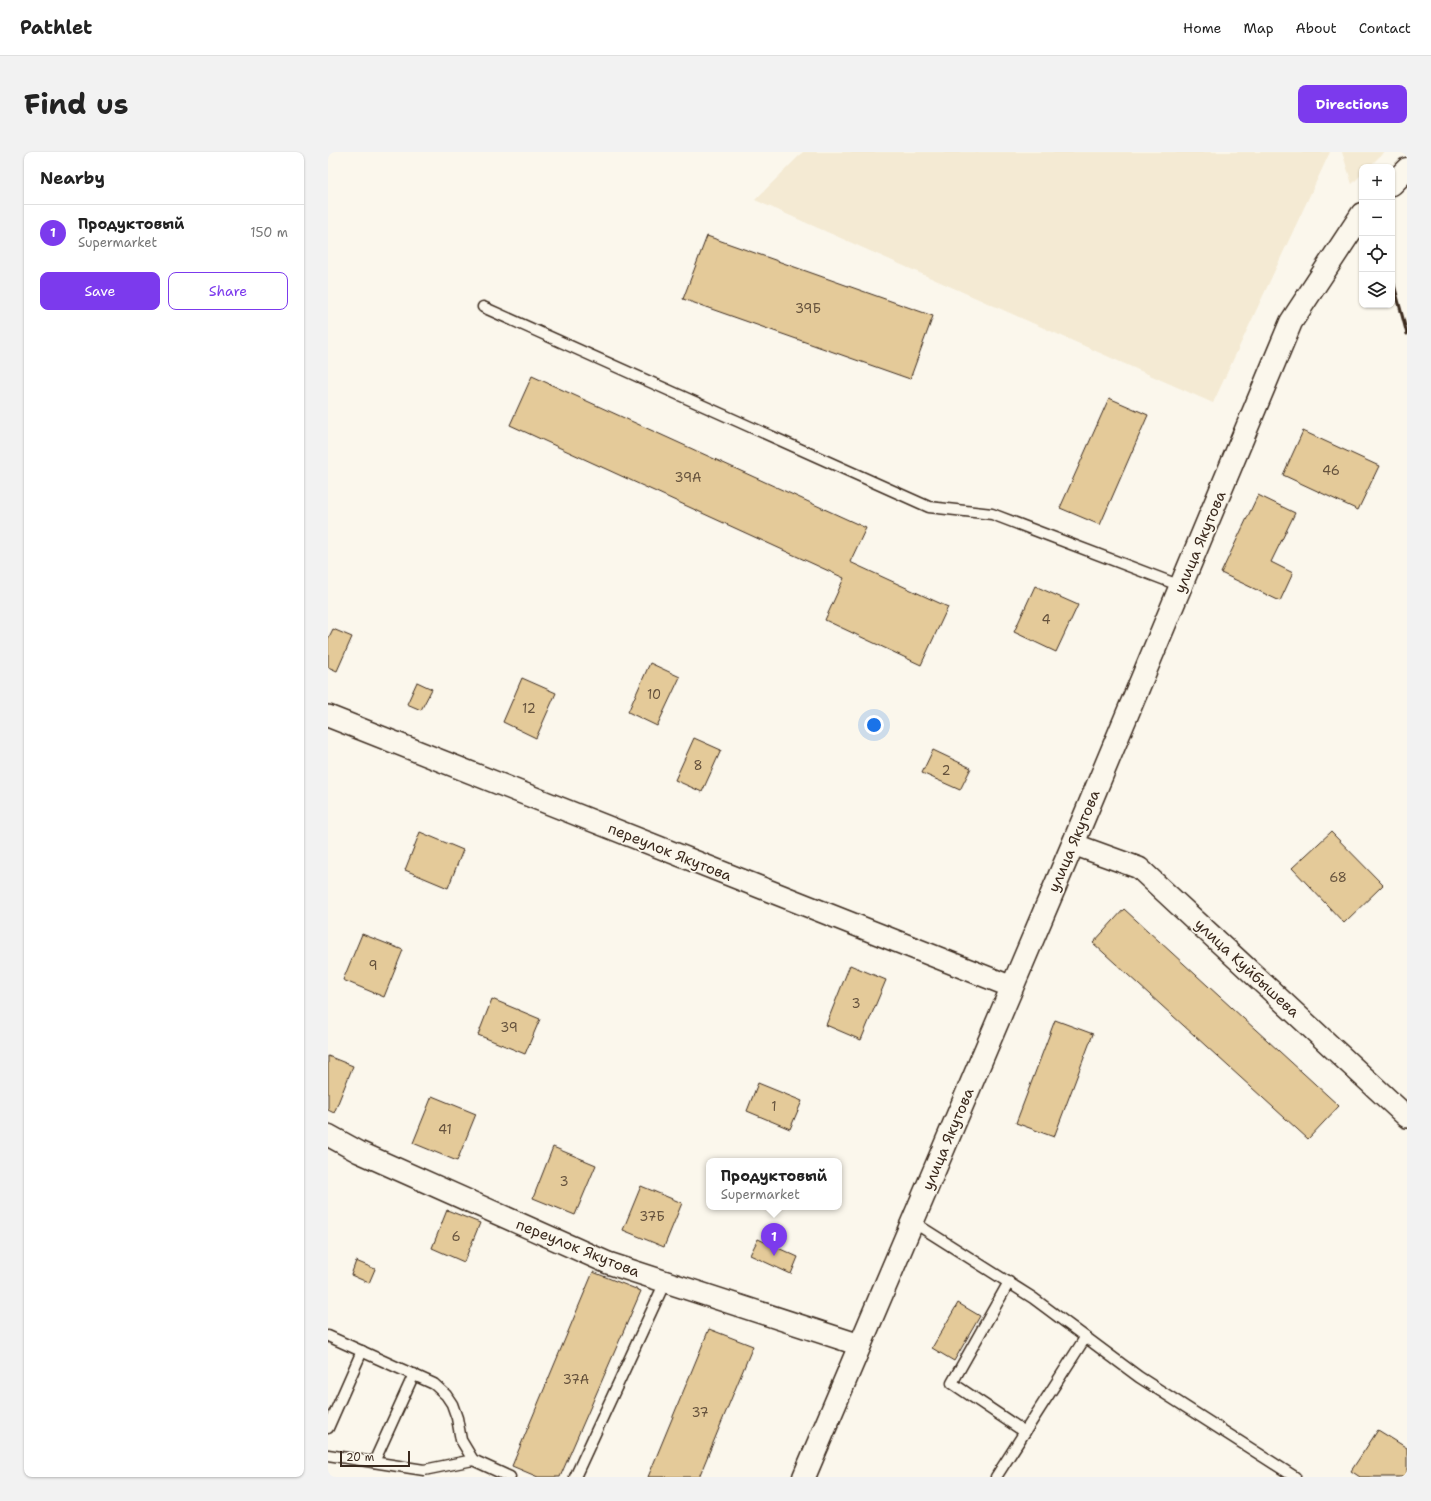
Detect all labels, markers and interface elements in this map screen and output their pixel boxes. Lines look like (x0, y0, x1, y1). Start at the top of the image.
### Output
text: Pathlet (20, 15, 92, 40)
text: Home (1183, 19, 1222, 37)
text: Map (1244, 19, 1274, 37)
text: About (1296, 19, 1337, 37)
text: Contact (1359, 19, 1411, 37)
text: Find us (24, 85, 129, 123)
button: Directions (1298, 85, 1407, 123)
map controls (1359, 164, 1395, 308)
button: + (1359, 164, 1395, 200)
text: Nearby (40, 167, 105, 189)
button: − (1359, 200, 1395, 236)
text: Продуктовый (78, 214, 185, 234)
text: 1 (50, 224, 56, 241)
text: 150 m (250, 224, 288, 241)
text: Supermarket (78, 234, 157, 251)
button: locate (1359, 236, 1395, 272)
button: Save (40, 272, 160, 310)
button: Share (168, 272, 288, 310)
button: layers (1359, 272, 1395, 308)
house number: 39Б (795, 300, 821, 317)
house number: 46 (1322, 462, 1340, 479)
house number: 39А (675, 469, 701, 486)
street label: улица Якутова (1169, 487, 1231, 596)
house number: 4 (1041, 611, 1051, 628)
house number: 10 (647, 686, 661, 703)
house number: 12 (522, 700, 536, 717)
your location (864, 715, 884, 735)
house number: 8 (693, 757, 703, 774)
house number: 2 (941, 762, 951, 779)
street label: улица Якутова (1043, 786, 1105, 895)
street label: переулок Якутова (605, 818, 735, 886)
house number: 68 (1329, 869, 1347, 886)
street label: улица Куйбышева (1190, 914, 1304, 1022)
house number: 9 (368, 957, 378, 974)
house number: 3 (851, 995, 861, 1012)
house number: 39 (500, 1019, 518, 1036)
street label: улица Якутова (917, 1084, 979, 1193)
house number: 1 (771, 1098, 777, 1115)
house number: 41 (438, 1121, 452, 1138)
popup (706, 1158, 842, 1210)
text: Продуктовый (721, 1166, 827, 1186)
house number: 3 (559, 1173, 569, 1190)
text: Supermarket (721, 1186, 800, 1203)
house number: 37Б (639, 1208, 665, 1225)
street label: переулок Якутова (513, 1214, 643, 1282)
pin: 1 (761, 1223, 787, 1256)
house number: 6 (451, 1228, 461, 1245)
house number: 37А (563, 1371, 589, 1388)
house number: 37 (691, 1404, 709, 1421)
scale bar (340, 1449, 410, 1468)
text: 20 m (346, 1450, 374, 1465)

